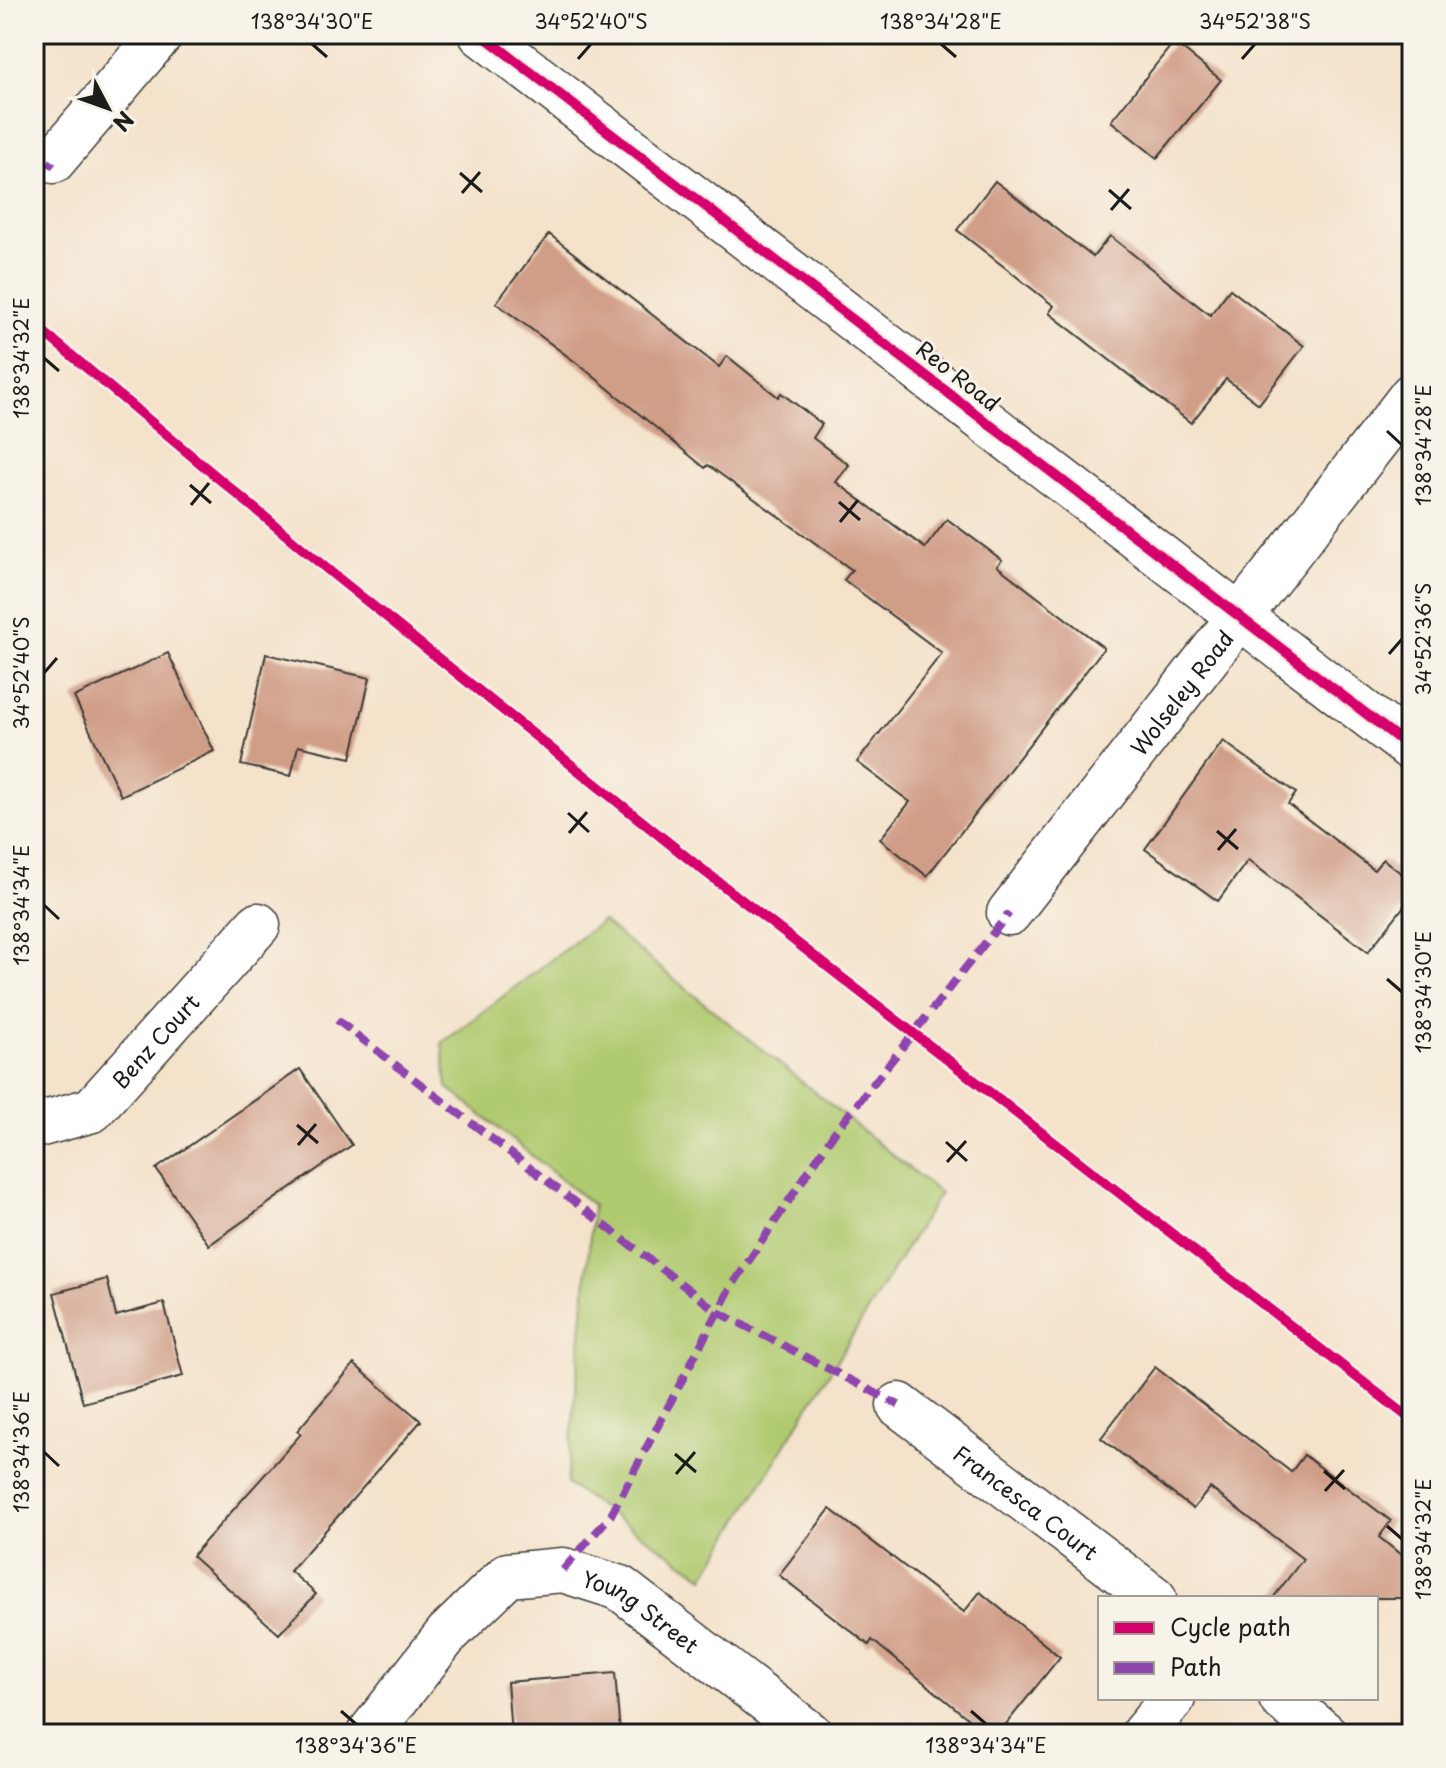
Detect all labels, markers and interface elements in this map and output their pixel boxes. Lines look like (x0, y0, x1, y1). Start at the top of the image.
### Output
text: 138°34'30"E (251, 6, 373, 36)
text: 34°52'40"S (534, 6, 648, 36)
text: 138°34'28"E (880, 6, 1002, 36)
text: 34°52'38"S (1199, 6, 1311, 36)
north arrow (68, 68, 148, 148)
text: N (106, 105, 142, 140)
text: 138°34'32"E (6, 297, 36, 419)
street label: Reo Road (910, 332, 1008, 418)
text: 138°34'28"E (1408, 384, 1438, 506)
text: 34°52'36"S (1408, 583, 1438, 696)
text: 34°52'40"S (6, 616, 36, 730)
street label: Wolseley Road (1122, 622, 1240, 762)
text: 138°34'34"E (6, 844, 36, 966)
text: 138°34'30"E (1408, 931, 1438, 1053)
street label: Benz Court (103, 986, 206, 1095)
text: 138°34'36"E (6, 1391, 36, 1513)
street label: Francesca Court (947, 1436, 1106, 1567)
text: 138°34'32"E (1408, 1478, 1438, 1600)
street label: Young Street (579, 1561, 707, 1660)
legend (1098, 1596, 1378, 1700)
text: Cycle path (1170, 1608, 1291, 1644)
text: Path (1170, 1648, 1222, 1684)
text: 138°34'36"E (295, 1730, 417, 1760)
text: 138°34'34"E (925, 1730, 1047, 1760)

